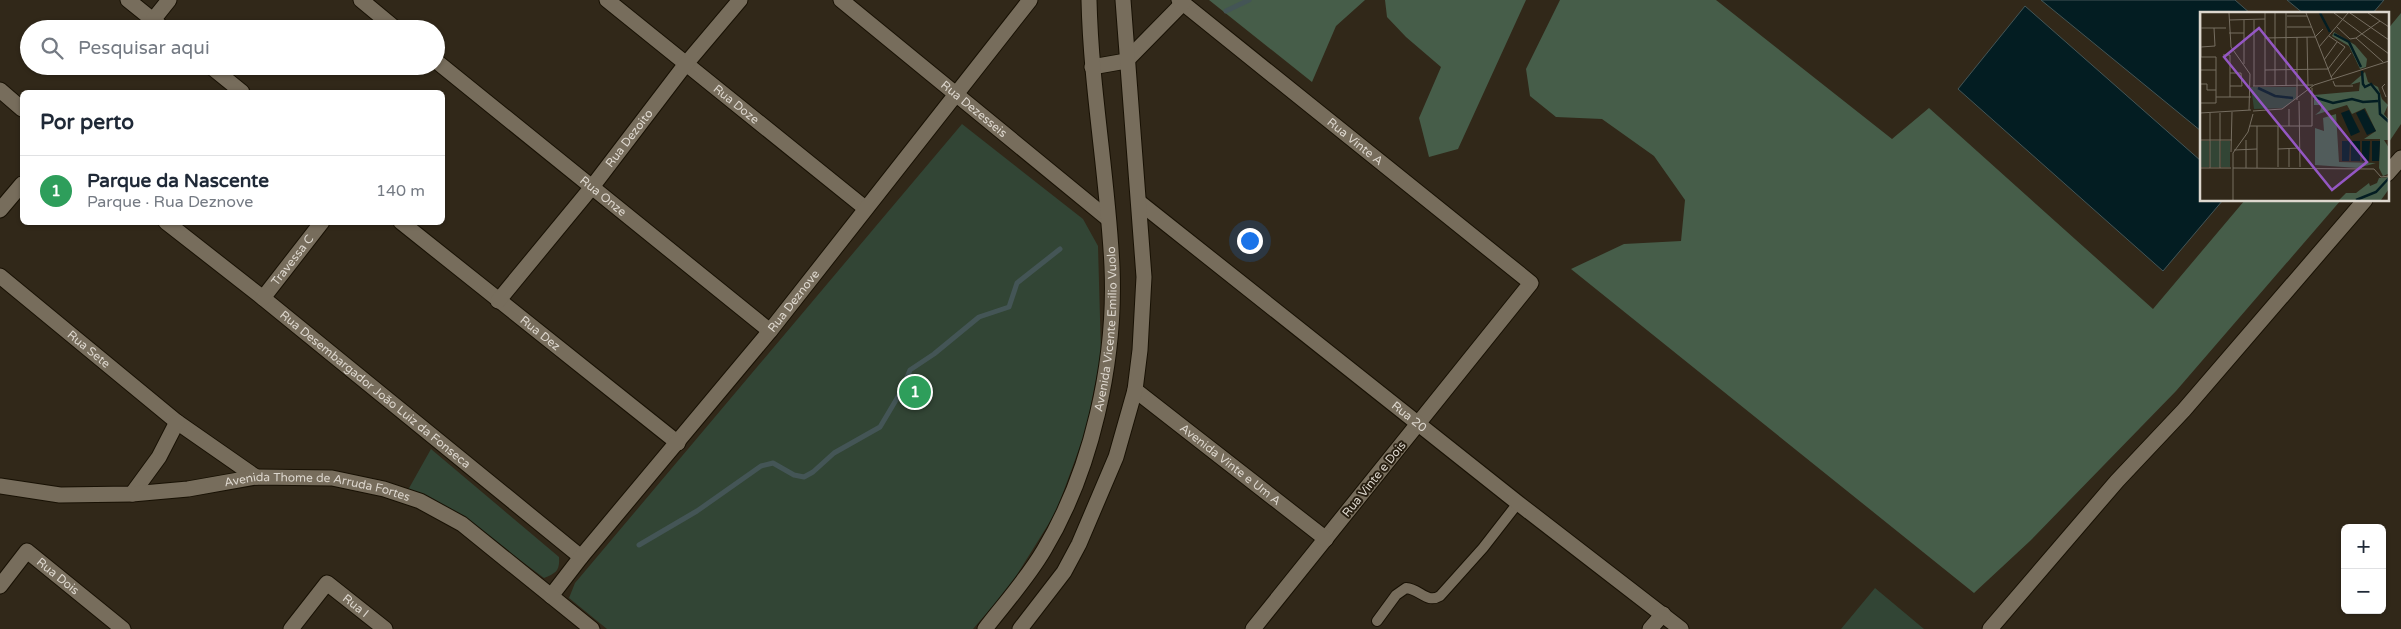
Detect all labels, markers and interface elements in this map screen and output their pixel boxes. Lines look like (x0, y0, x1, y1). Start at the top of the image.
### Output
inset map (2200, 12, 2388, 201)
search box (20, 20, 445, 75)
icon: search (38, 34, 66, 62)
text: Pesquisar aqui (78, 37, 210, 59)
street label: Rua Dezesseis (938, 78, 1010, 140)
street label: Rua Doze (711, 82, 762, 127)
street label: Rua Dezoito (603, 106, 656, 170)
text: Por perto (40, 110, 134, 135)
street label: Rua Vinte A (1324, 115, 1386, 168)
text: Parque da Nascente (87, 170, 269, 192)
street label: Rua Onze (577, 173, 629, 219)
text: 1 (51, 181, 61, 201)
text: 140 m (376, 181, 425, 201)
text: Parque · Rua Deznove (87, 192, 253, 212)
your location (1237, 228, 1263, 254)
street label: Travessa C (268, 232, 317, 288)
street label: Avenida Vicente Emilio Vuolo (1091, 246, 1119, 413)
street label: Rua Deznove (765, 267, 822, 335)
street label: Rua Desembargador João Luiz da Fonseca (277, 308, 473, 471)
street label: Rua Dez (517, 313, 563, 353)
street label: Rua Sete (64, 327, 113, 371)
pin: 1 (899, 373, 931, 411)
street label: Rua 20 (1389, 398, 1430, 435)
street label: Avenida Vinte e Um A (1177, 421, 1284, 508)
street label: Rua Vinte e Dois (1339, 438, 1409, 520)
street label: Avenida Thome de Arruda Fortes (223, 470, 412, 504)
map controls (2341, 524, 2386, 614)
button: + (2341, 524, 2386, 569)
street label: Rua Dois (34, 555, 82, 598)
button: − (2341, 569, 2386, 614)
street label: Rua I (340, 591, 371, 620)

